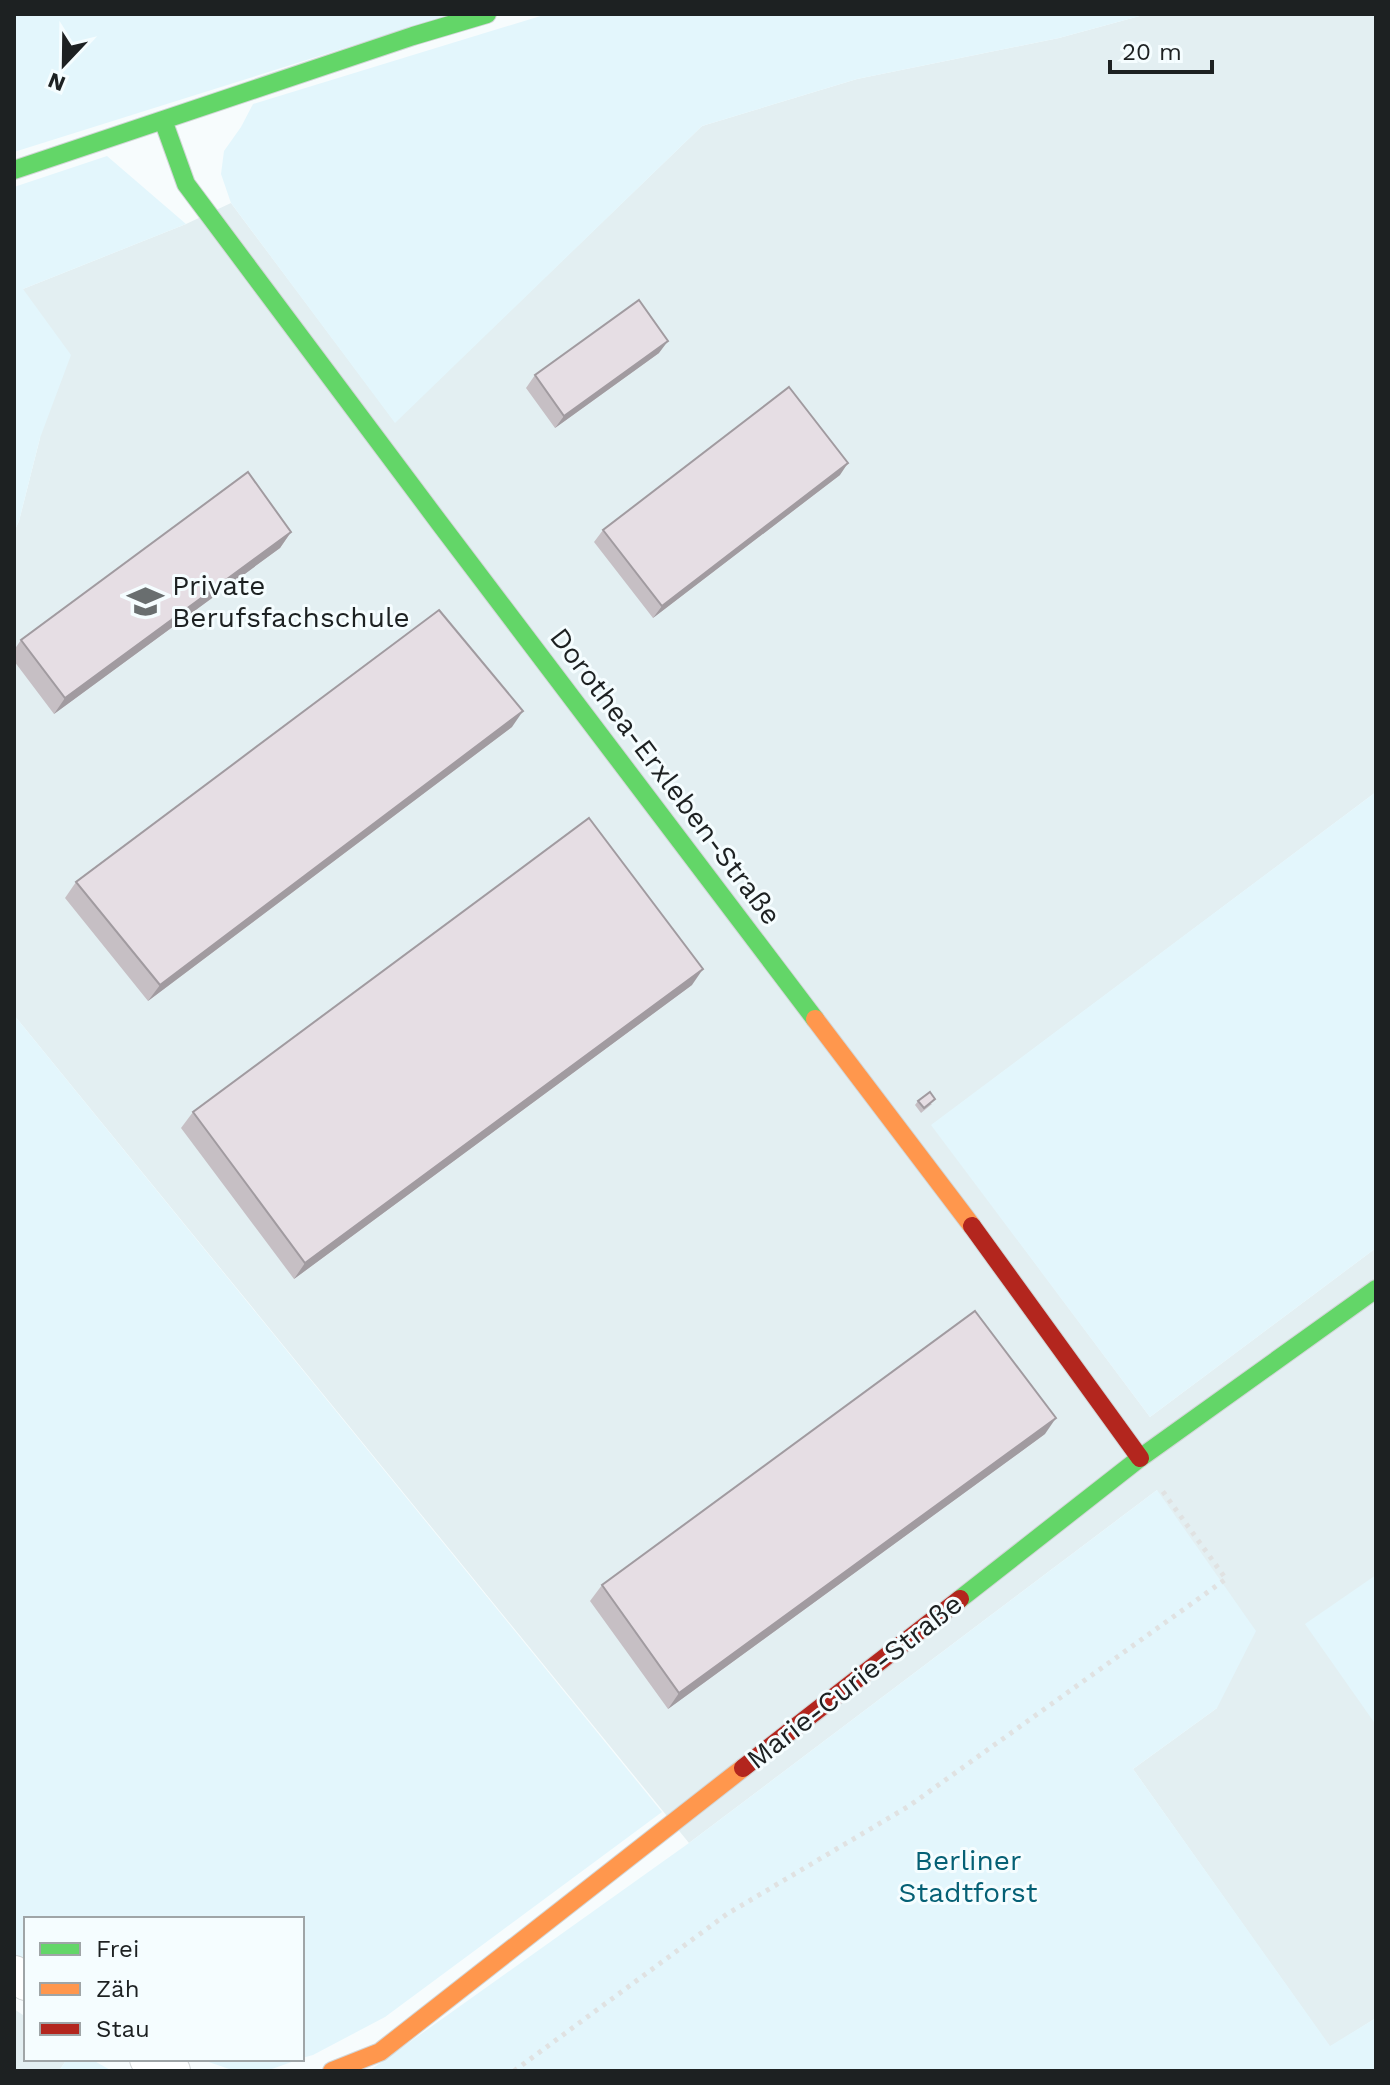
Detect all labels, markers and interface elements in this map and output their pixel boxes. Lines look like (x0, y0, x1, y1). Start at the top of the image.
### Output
north arrow (24, 24, 104, 104)
scale bar (1110, 24, 1212, 74)
text: 20 m (1122, 38, 1182, 66)
text: N (44, 67, 69, 97)
place label: Private Berufsfachschule (172, 569, 410, 634)
school or university icon: Private Berufsfachschule (127, 582, 165, 620)
street label: Dorothea-Erxleben-Straße (543, 621, 788, 931)
street label: Marie-Curie-Straße (740, 1587, 968, 1776)
park label: Berliner Stadtforst (899, 1844, 1038, 1909)
legend (24, 1917, 304, 2061)
text: Frei (96, 1935, 139, 1963)
text: Zäh (96, 1975, 140, 2003)
text: Stau (96, 2015, 150, 2043)

